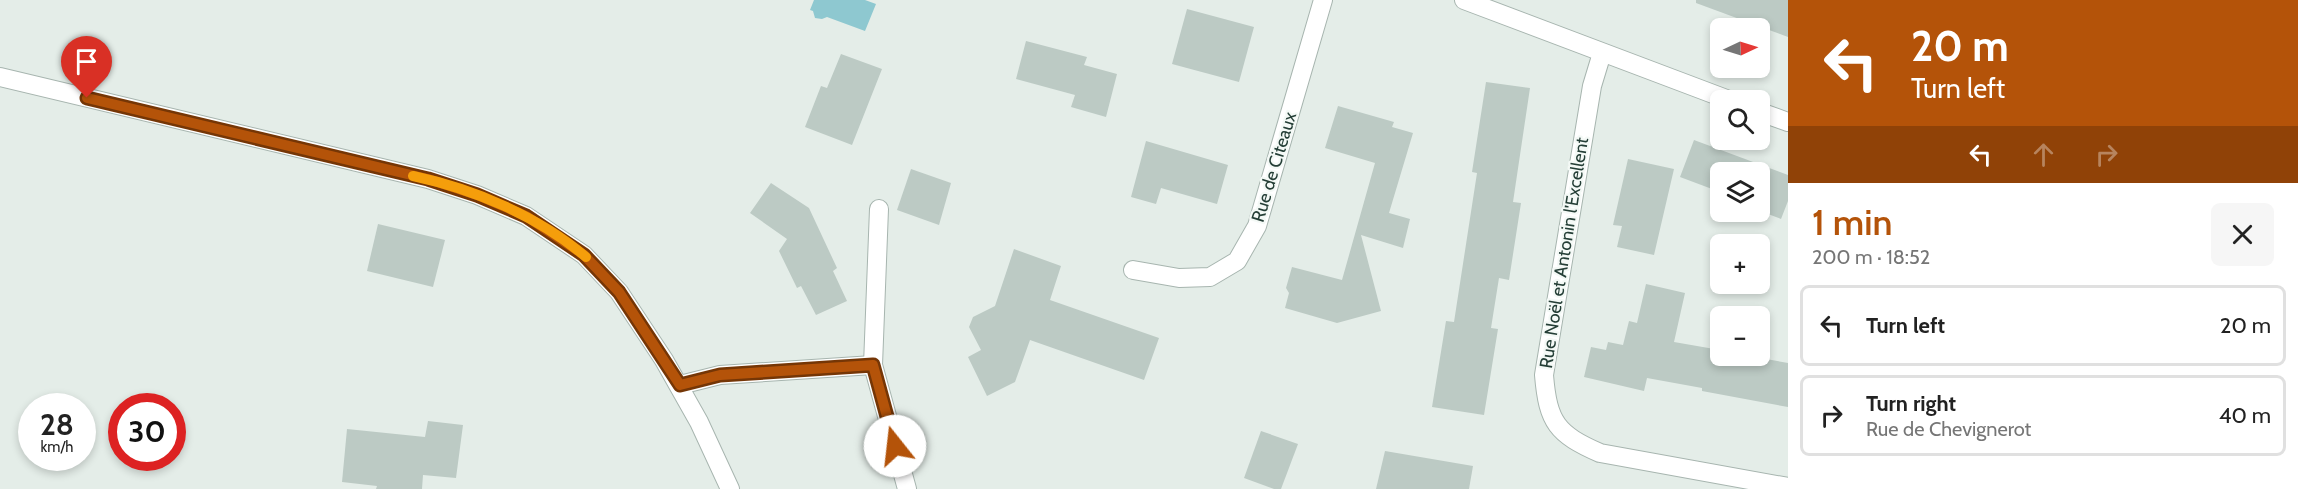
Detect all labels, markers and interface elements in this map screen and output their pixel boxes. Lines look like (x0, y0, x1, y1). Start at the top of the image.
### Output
north arrow (1710, 18, 1770, 78)
map controls (1710, 18, 1770, 366)
text: 20 m (1911, 20, 2009, 72)
icon: left (1812, 24, 1890, 102)
pin (61, 36, 112, 98)
icon: arrive (70, 45, 103, 78)
text: Turn left (1911, 72, 2005, 105)
button: search (1710, 90, 1770, 150)
street label: Rue de Citeaux (1247, 109, 1301, 225)
street label: Rue Noël et Antonin l'Excellent (1535, 136, 1593, 370)
icon: left (1964, 138, 1997, 171)
icon: ahead (2027, 138, 2060, 171)
icon: right (2090, 138, 2123, 171)
button: layers (1710, 162, 1770, 222)
text: 1 min (1812, 200, 1892, 244)
button: close (2211, 203, 2274, 266)
button: + (1710, 234, 1770, 294)
text: 200 m · 18:52 (1812, 245, 1930, 269)
button: − (1710, 306, 1770, 366)
icon: left (1815, 309, 1848, 342)
text: Turn left (1866, 312, 1945, 339)
text: 20 m (2220, 312, 2271, 339)
text: Turn right (1866, 390, 1956, 417)
speed limit sign: 30 (108, 393, 186, 471)
icon: right (1815, 399, 1848, 432)
text: 40 m (2219, 402, 2271, 429)
text: 28 (40, 406, 74, 443)
position arrow (863, 414, 927, 478)
text: Rue de Chevignerot (1866, 417, 2031, 441)
text: km/h (41, 438, 73, 456)

